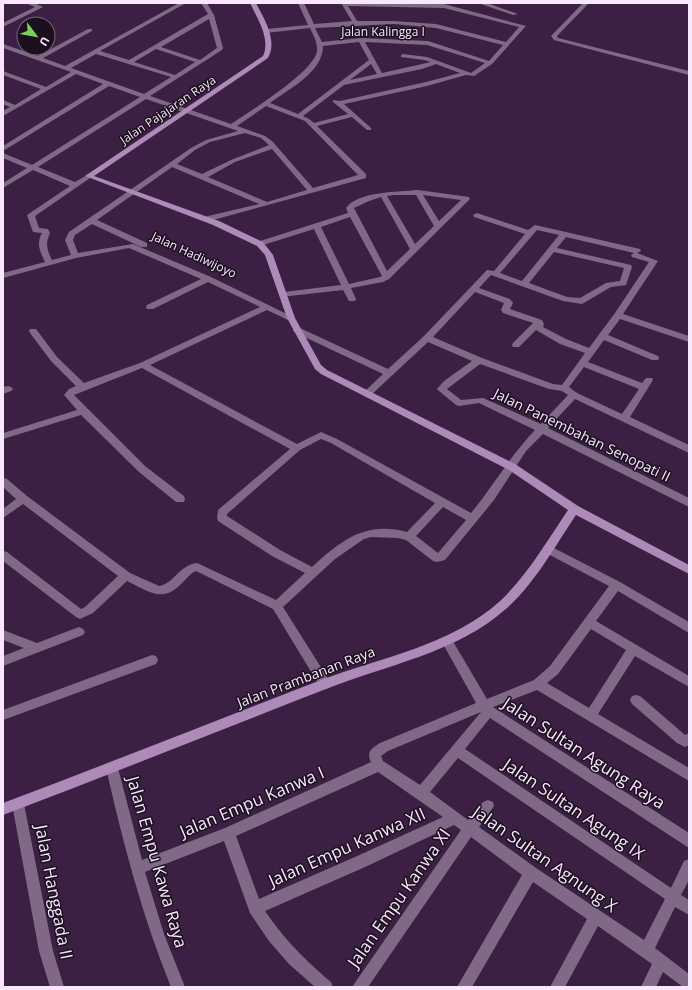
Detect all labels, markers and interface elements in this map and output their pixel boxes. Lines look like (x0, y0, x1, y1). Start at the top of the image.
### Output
north arrow (16, 16, 56, 56)
street label: Jalan Kalingga I (340, 23, 425, 40)
text: U (36, 34, 53, 49)
street label: Jalan Pajajaran Raya (116, 71, 219, 149)
street label: Jalan Hadiwijoyo (148, 227, 239, 282)
street label: Jalan Panembahan Senopati II (489, 383, 674, 486)
street label: Jalan Prambanan Raya (232, 641, 377, 712)
street label: Jalan Sultan Agung Raya (497, 690, 670, 814)
street label: Jalan Sultan Agung IX (497, 752, 650, 865)
street label: Jalan Empu Kanwa I (174, 761, 328, 843)
street label: Jalan Empu Kawa Raya (121, 771, 193, 950)
street label: Jalan Sultan Agnung X (467, 799, 622, 917)
street label: Jalan Empu Kanwa XII (263, 802, 429, 892)
street label: Jalan Hanggada II (30, 821, 79, 961)
street label: Jalan Empu Kanwa XI (341, 824, 455, 973)

